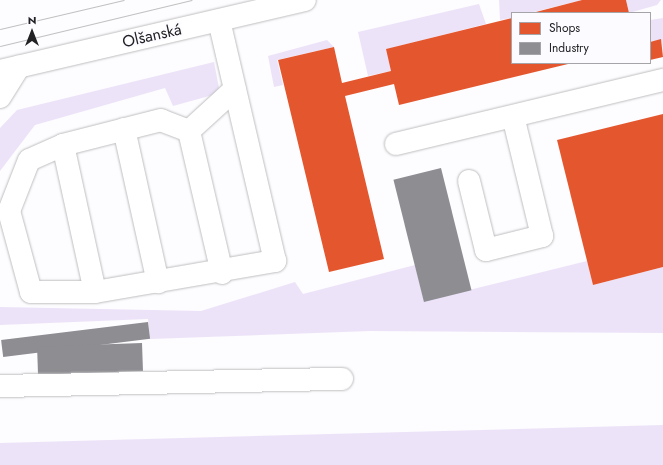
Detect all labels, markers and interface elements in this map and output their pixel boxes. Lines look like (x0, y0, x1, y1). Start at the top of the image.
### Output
north arrow (12, 12, 52, 52)
text: N (28, 12, 36, 28)
legend (511, 12, 651, 64)
text: Shops (549, 19, 580, 37)
street label: Olšanská (121, 20, 183, 52)
text: Industry (549, 39, 589, 57)

